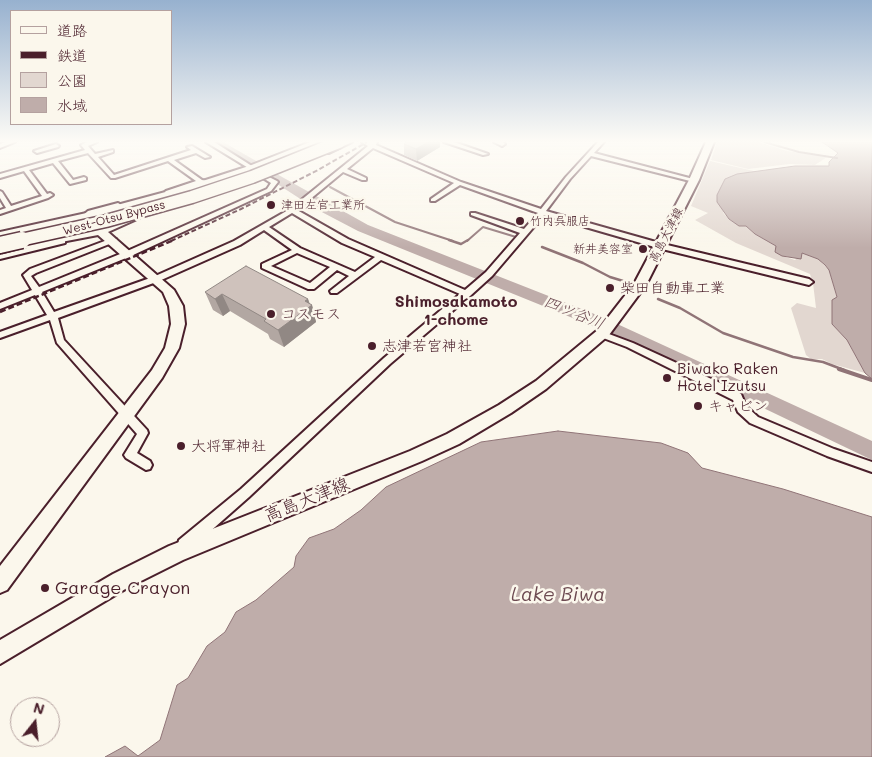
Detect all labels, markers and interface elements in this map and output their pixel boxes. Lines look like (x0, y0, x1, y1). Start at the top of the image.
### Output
legend (10, 10, 172, 125)
text: 道路 (57, 20, 87, 40)
text: 鉄道 (57, 45, 87, 65)
text: 公園 (57, 70, 87, 90)
text: 水域 (57, 95, 87, 115)
street label: West-Otsu Bypass (61, 197, 167, 239)
place label: 津田左官工業所 (281, 198, 365, 212)
marker: 津田左官工業所 (265, 199, 277, 211)
street label: 高島大津線 (646, 205, 686, 265)
place label: 竹内呉服店 (530, 214, 590, 228)
marker: 竹内呉服店 (514, 215, 526, 227)
place label: 新井美容室 (573, 242, 633, 256)
marker: 新井美容室 (637, 243, 649, 255)
place label: 柴田自動車工業 (620, 279, 725, 297)
marker: 柴田自動車工業 (604, 282, 616, 294)
district label: Shimosakamoto 1-chome (395, 292, 517, 330)
water label: 四ツ谷川 (541, 292, 607, 334)
place label: コスモス (281, 305, 341, 323)
marker: コスモス (265, 308, 277, 320)
place label: 志津若宮神社 (382, 337, 472, 355)
marker: 志津若宮神社 (366, 340, 378, 352)
place label: Biwako Raken Hotel Izutsu (677, 360, 778, 395)
marker: Biwako Raken Hotel Izutsu (661, 372, 673, 384)
place label: キャビン (708, 397, 768, 415)
marker: キャビン (692, 400, 704, 412)
place label: 大将軍神社 (191, 437, 266, 455)
marker: 大将軍神社 (175, 440, 187, 452)
street label: 高島大津線 (261, 473, 353, 527)
place label: Garage Crayon (55, 577, 190, 599)
marker: Garage Crayon (39, 582, 51, 594)
water label: Lake Biwa (511, 584, 605, 606)
north arrow (10, 697, 60, 747)
text: N (31, 697, 47, 719)

